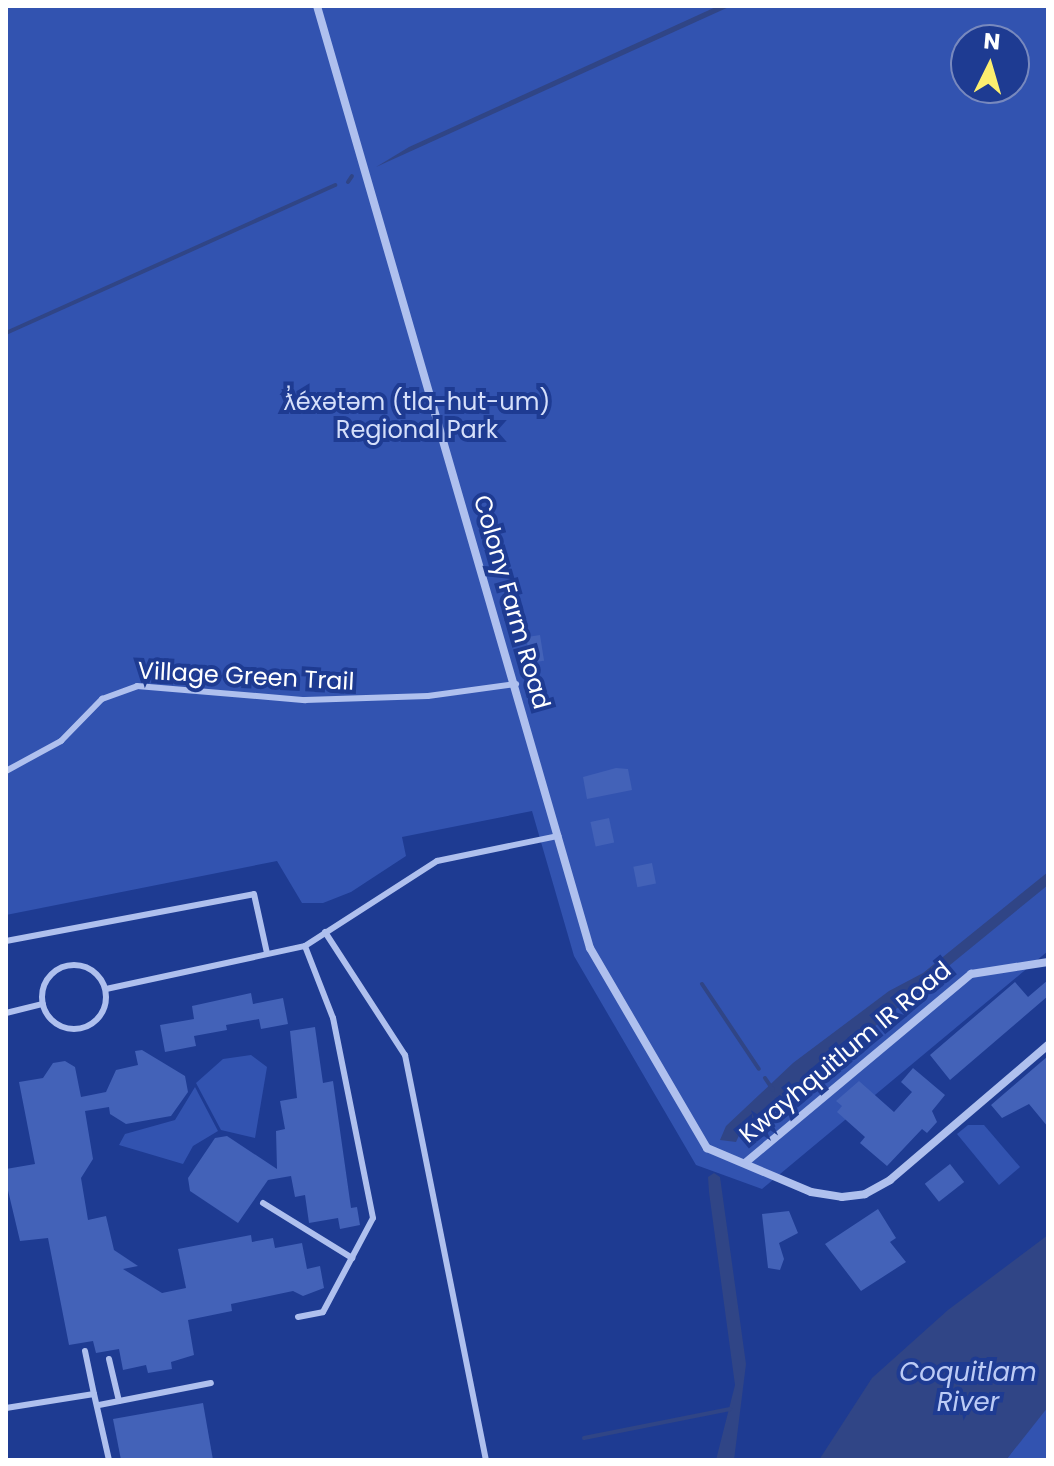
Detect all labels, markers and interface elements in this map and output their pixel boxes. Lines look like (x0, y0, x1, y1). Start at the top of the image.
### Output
north arrow (950, 24, 1030, 104)
text: N (982, 25, 1002, 58)
park label: ƛ̓éxətəm (tla-hut-um) Regional Park (284, 388, 550, 444)
street label: Colony Farm Road (468, 492, 556, 712)
street label: Village Green Trail (137, 656, 355, 696)
street label: Kwayhquitlum IR Road (733, 955, 957, 1149)
water label: Coquitlam River (899, 1357, 1037, 1418)

